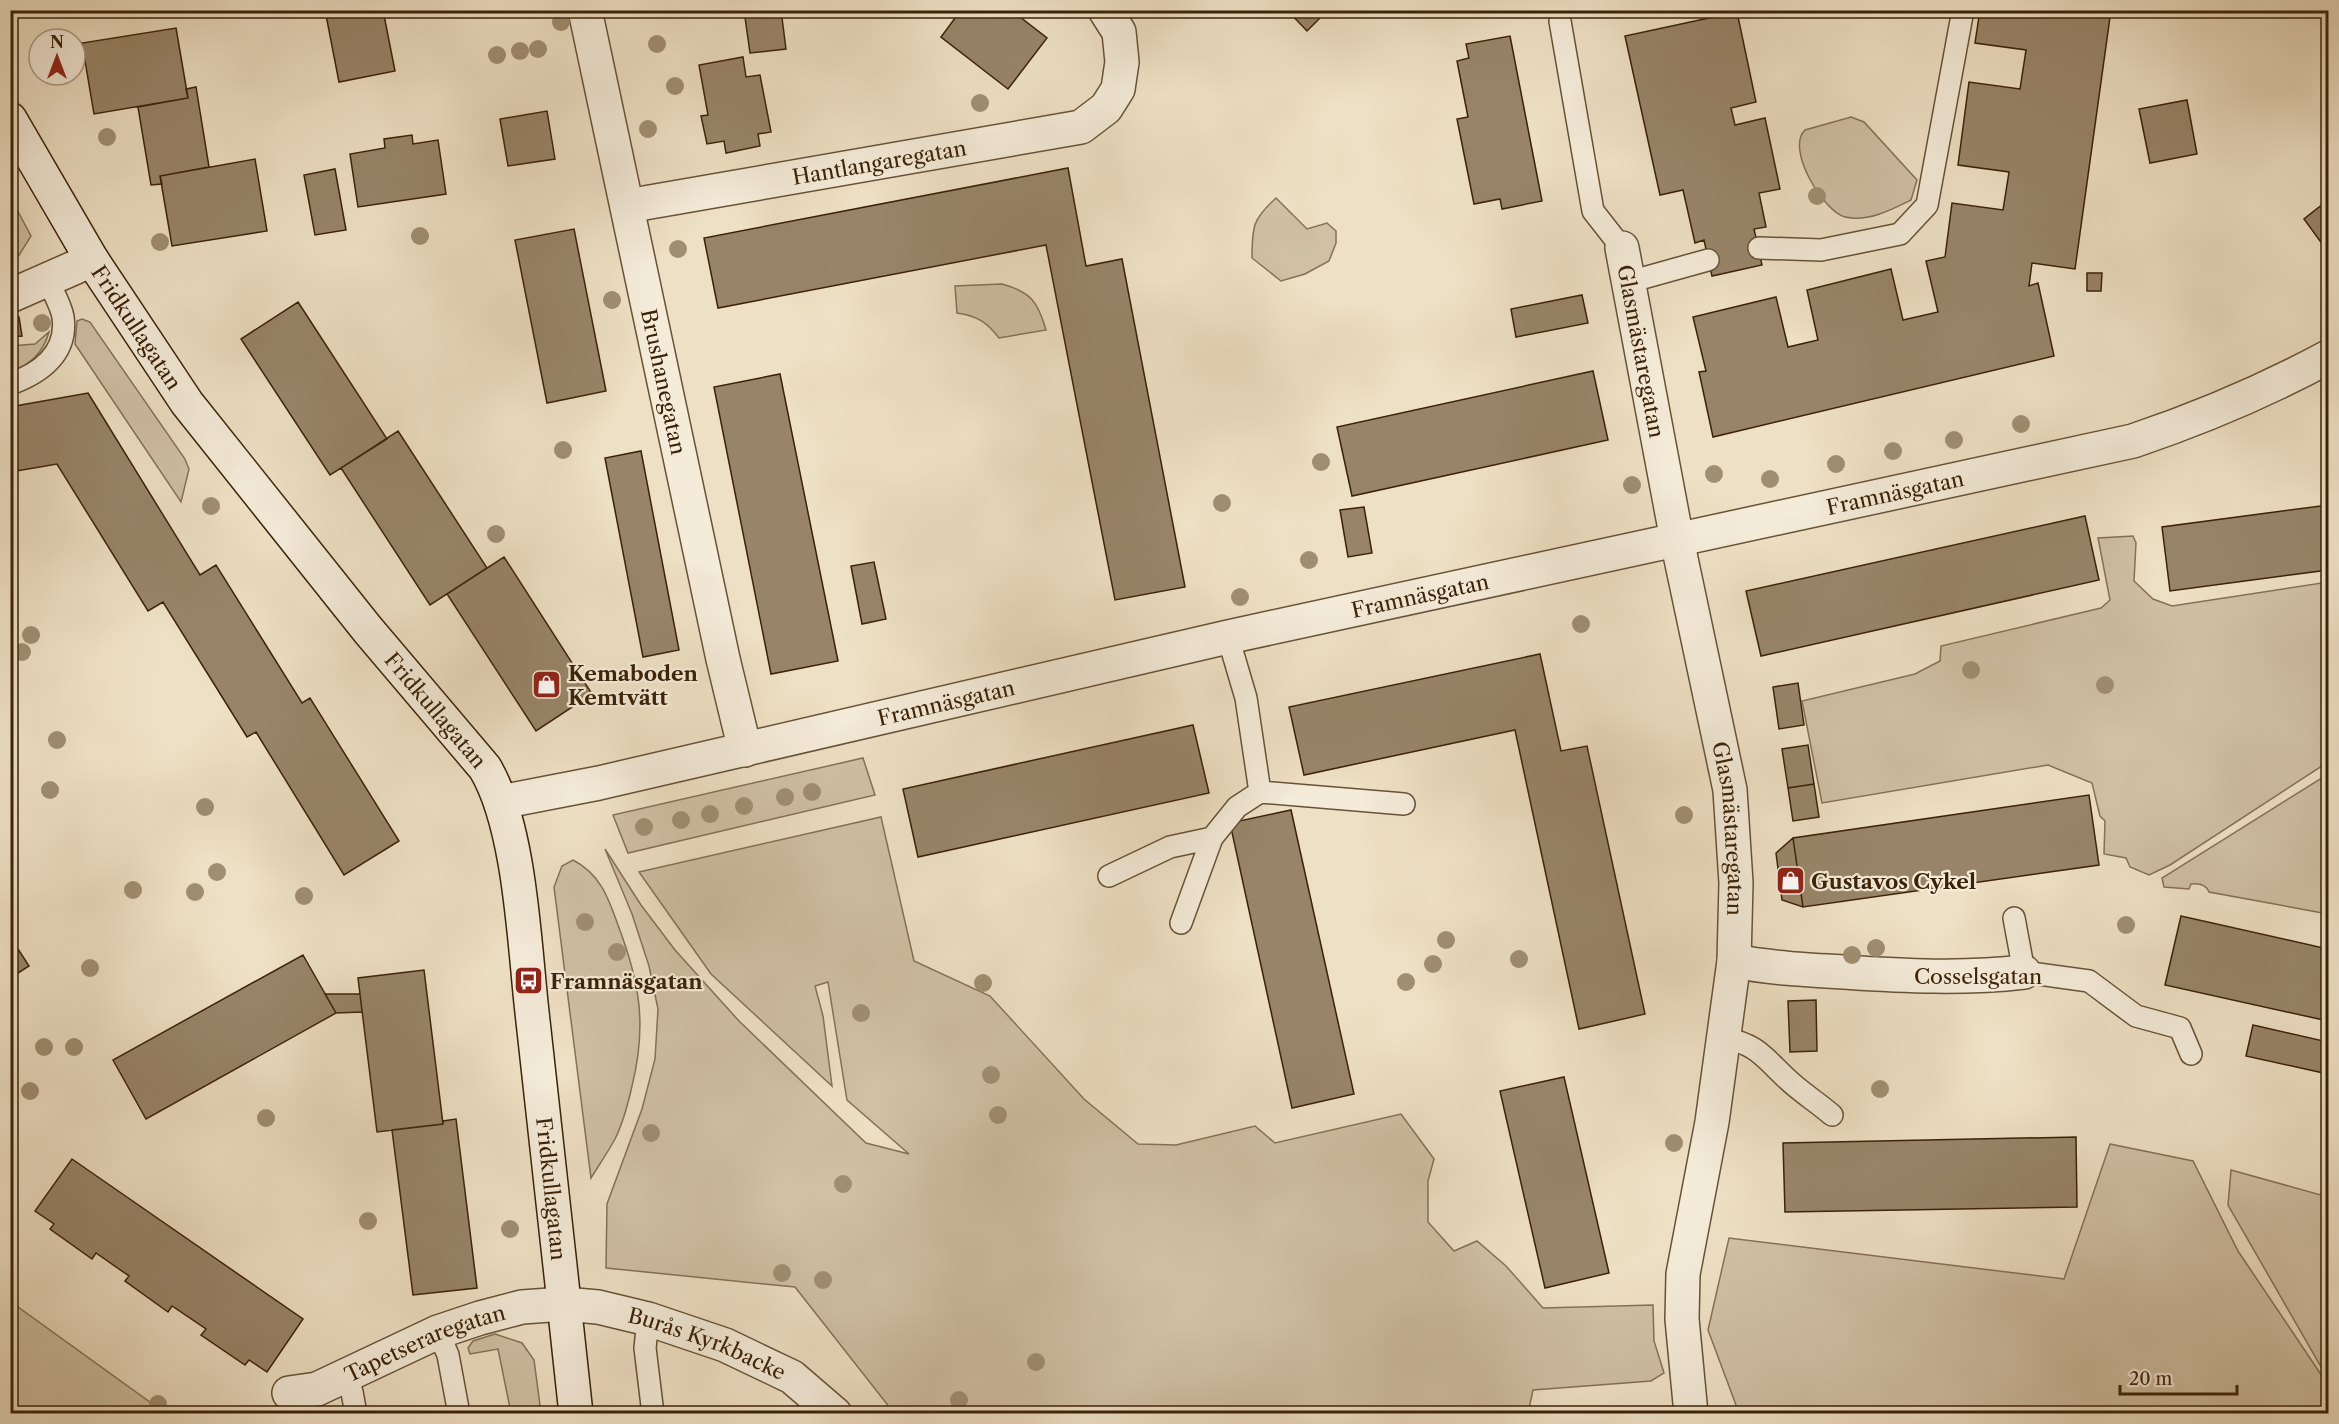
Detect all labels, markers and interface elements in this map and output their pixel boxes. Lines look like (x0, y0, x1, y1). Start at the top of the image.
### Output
north arrow (27, 27, 87, 87)
text: N (50, 32, 64, 52)
street label: Hantlangaregatan (790, 135, 968, 190)
street label: Fridkullagatan (86, 260, 187, 394)
street label: Glasmästaregatan (1613, 263, 1670, 440)
street label: Brushanegatan (636, 306, 692, 457)
street label: Framnäsgatan (1824, 465, 1966, 520)
street label: Framnäsgatan (1349, 568, 1491, 622)
street label: Fridkullagatan (380, 647, 492, 773)
place label: Kemaboden Kemtvätt (568, 661, 699, 710)
shop icon: Kemaboden Kemtvätt (531, 669, 563, 701)
street label: Framnäsgatan (875, 674, 1017, 730)
street label: Glasmästaregatan (1707, 739, 1749, 916)
shop icon: Gustavos Cykel (1774, 865, 1806, 897)
place label: Gustavos Cykel (1811, 869, 1976, 894)
street label: Cosselsgatan (1914, 964, 2042, 989)
bus stop icon: Framnäsgatan (513, 965, 545, 997)
place label: Framnäsgatan (550, 969, 703, 994)
street label: Fridkullagatan (532, 1116, 572, 1262)
street label: Tapetseraregatan (340, 1299, 508, 1387)
street label: Burås Kyrkbacke (626, 1302, 790, 1385)
scale bar (2120, 1358, 2237, 1396)
text: 20 m (2129, 1368, 2173, 1390)

